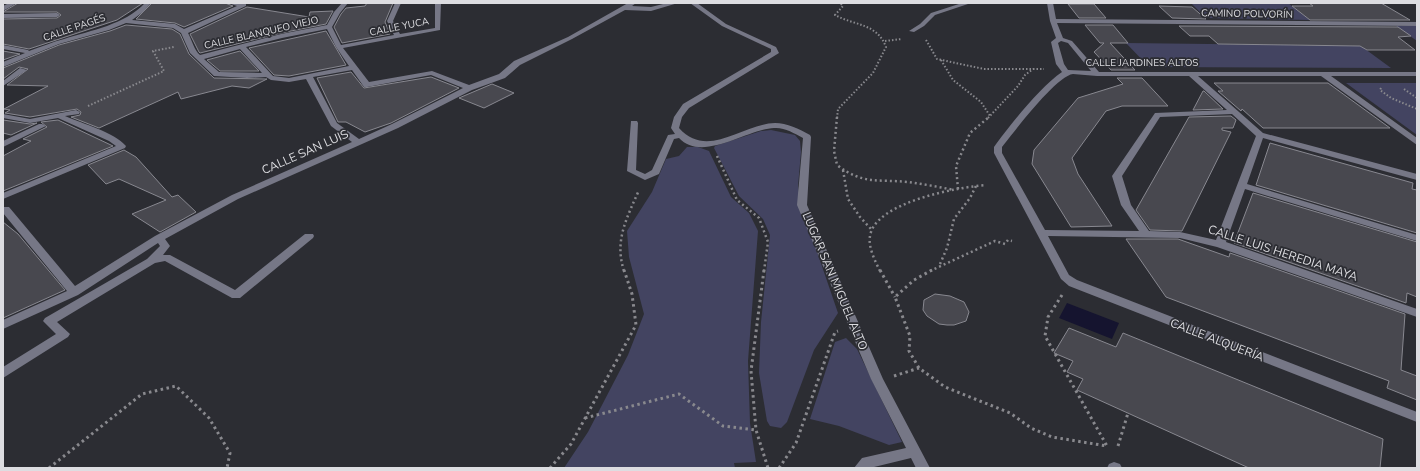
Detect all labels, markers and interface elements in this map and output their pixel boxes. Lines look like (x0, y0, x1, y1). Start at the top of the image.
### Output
street label: CAMINO POLVORÍN (1201, 6, 1293, 22)
street label: CALLE PAGÉS (41, 11, 107, 45)
street label: CALLE BLANQUEO VIEJO (203, 13, 320, 53)
street label: CALLE YUCA (368, 14, 431, 40)
street label: CALLE JARDINES ALTOS (1086, 56, 1199, 70)
street label: CALLE SAN LUIS (259, 126, 351, 178)
street label: LUGAR SAN MIGUEL ALTO (799, 209, 871, 353)
street label: CALLE LUIS HEREDIA MAYA (1206, 221, 1360, 285)
street label: CALLE ALQUERÍA (1168, 315, 1266, 365)

